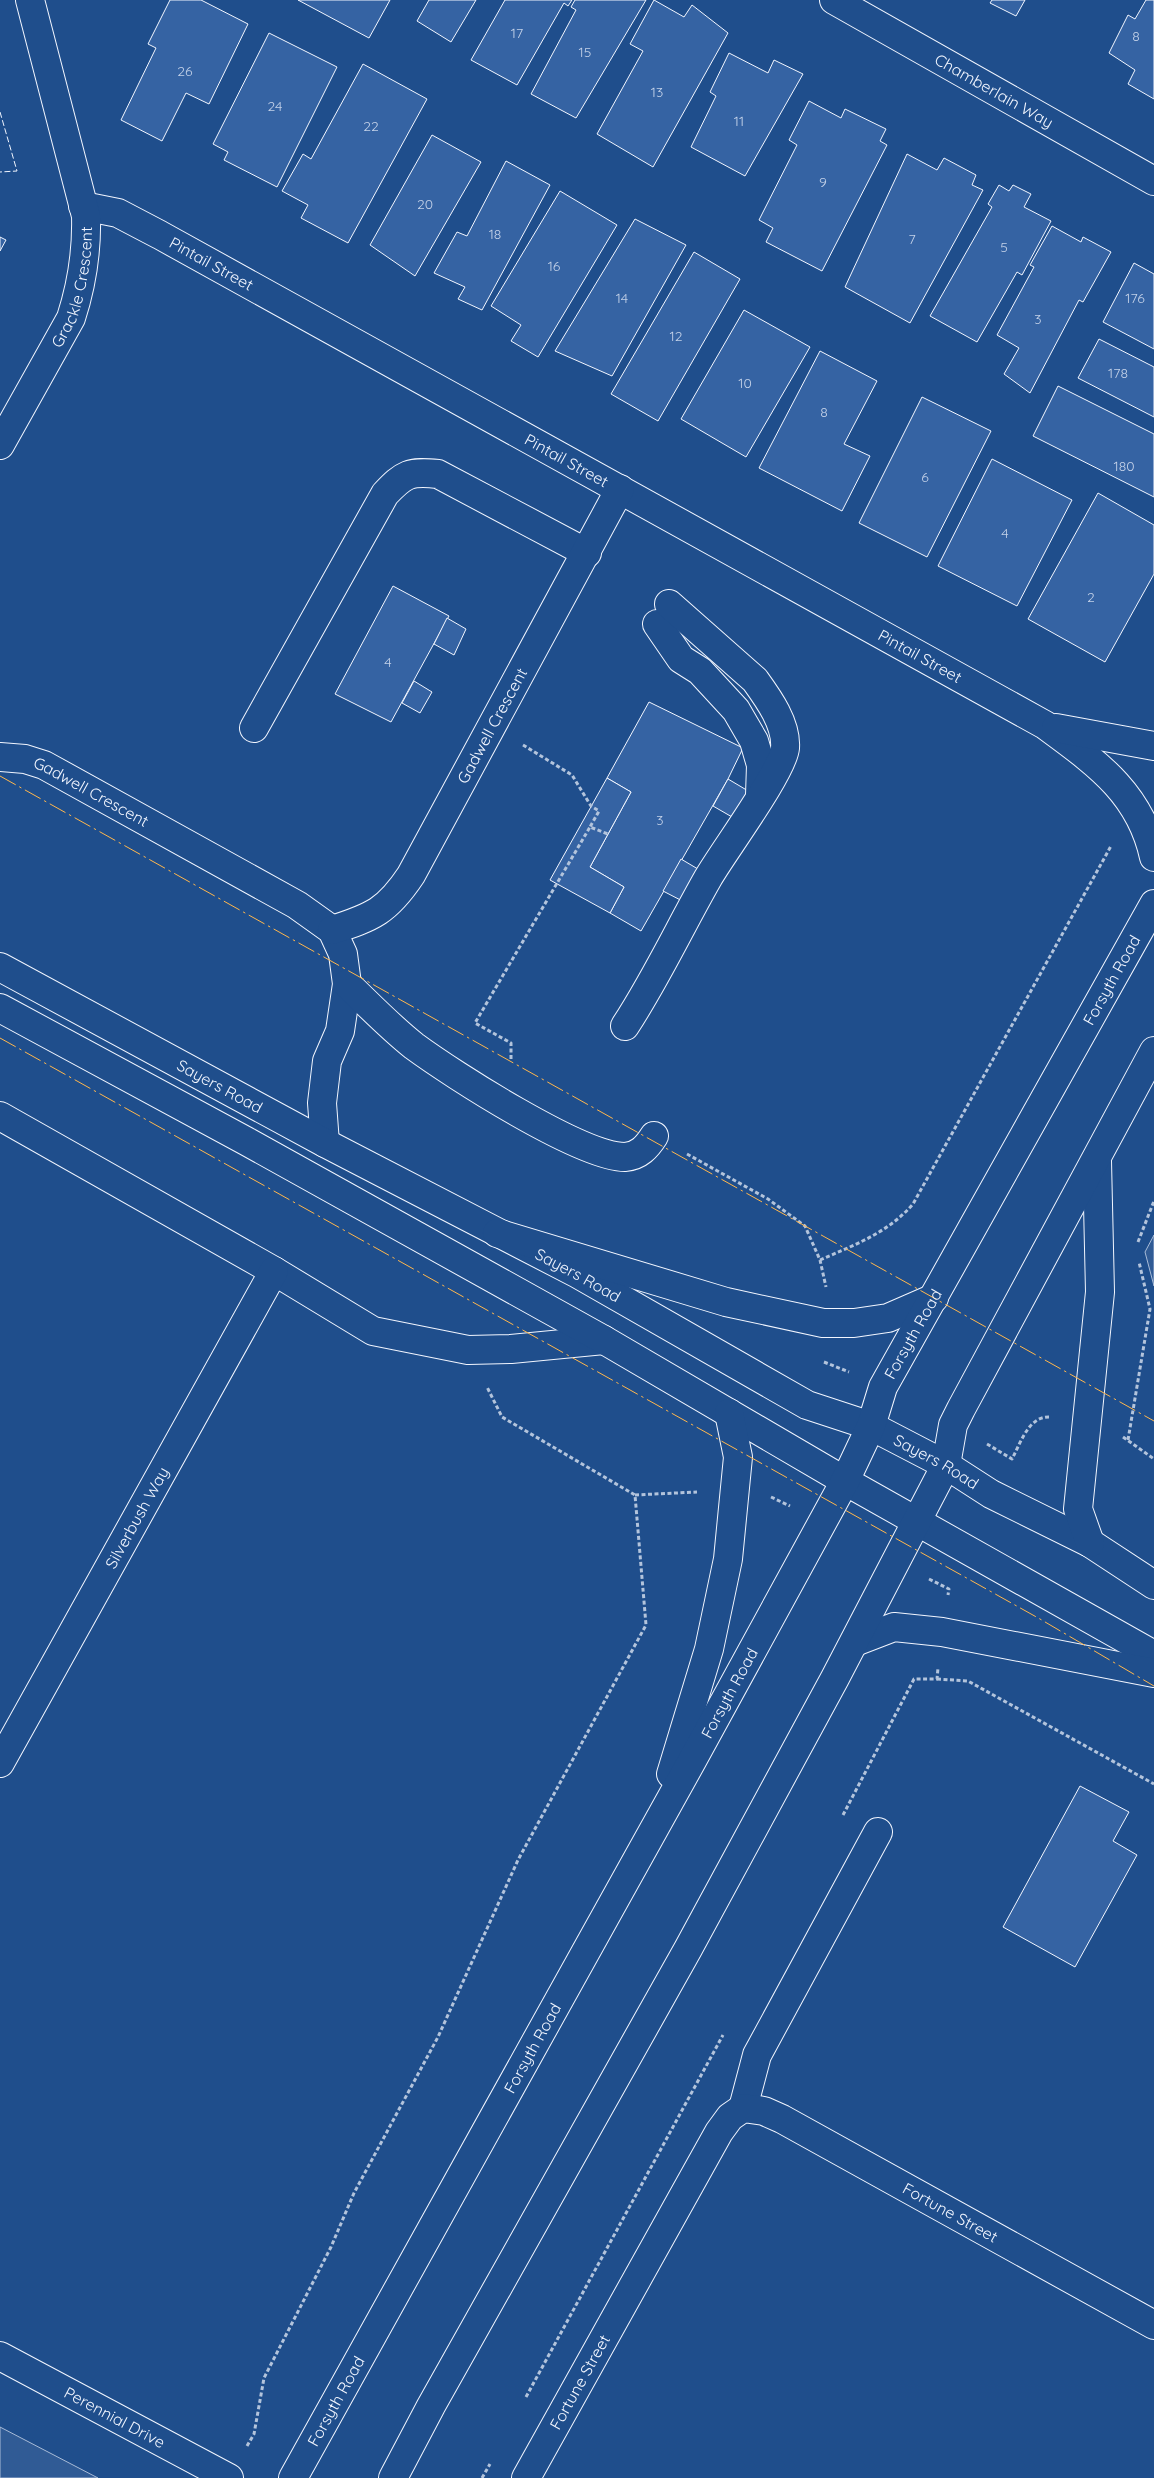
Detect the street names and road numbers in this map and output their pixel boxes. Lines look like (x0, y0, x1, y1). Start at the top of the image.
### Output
street label: Chamberlain Way (931, 49, 1057, 132)
street label: Grackle Crescent (47, 226, 96, 351)
street label: Pintail Street (166, 232, 257, 295)
street label: Pintail Street (521, 429, 612, 491)
street label: Pintail Street (875, 625, 966, 687)
street label: Gadwell Crescent (453, 664, 531, 787)
street label: Gadwell Crescent (31, 752, 152, 831)
street label: Forsyth Road (1078, 931, 1145, 1028)
street label: Sayers Road (174, 1055, 266, 1117)
street label: Sayers Road (532, 1244, 624, 1306)
street label: Forsyth Road (880, 1286, 946, 1382)
street label: Sayers Road (890, 1430, 983, 1493)
street label: Silverbush Way (100, 1463, 173, 1572)
street label: Forsyth Road (696, 1644, 762, 1742)
street label: Forsyth Road (499, 2000, 565, 2097)
street label: Fortune Street (899, 2178, 1001, 2247)
street label: Fortune Street (545, 2331, 614, 2433)
street label: Forsyth Road (303, 2353, 369, 2450)
street label: Perennial Drive (61, 2382, 169, 2452)

